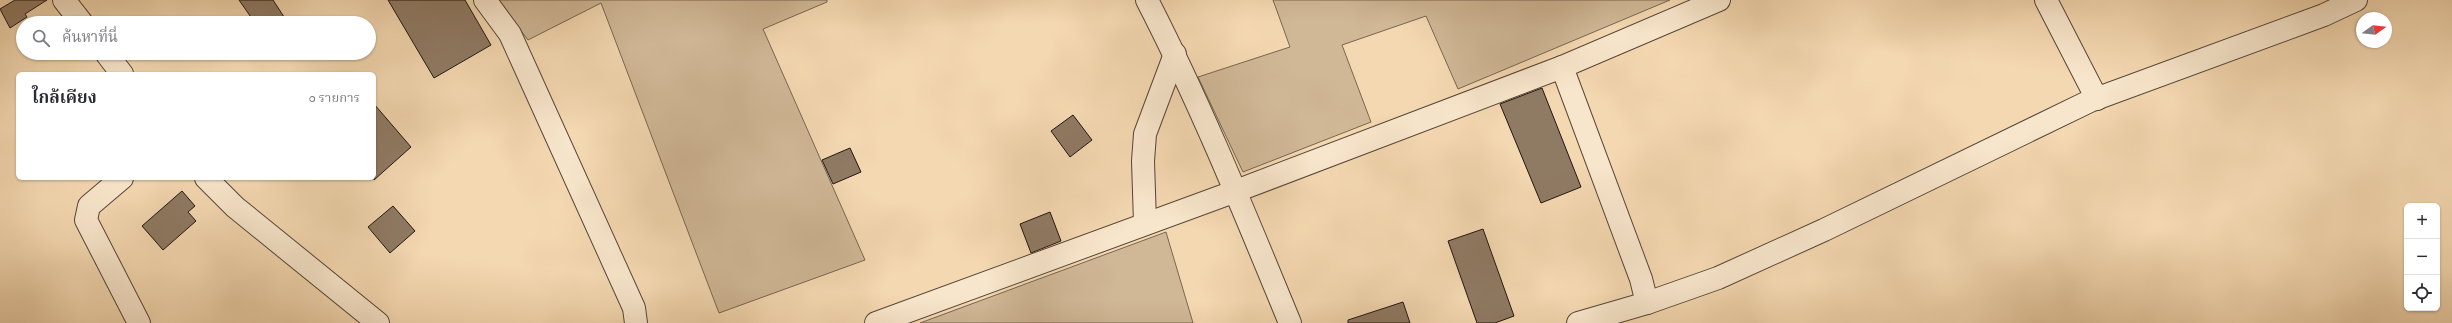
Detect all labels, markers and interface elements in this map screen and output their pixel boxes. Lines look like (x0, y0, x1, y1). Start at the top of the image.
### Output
north arrow (2356, 12, 2392, 48)
search box (16, 16, 376, 60)
icon: search (30, 27, 52, 49)
text: ค้นหาที่นี่ (62, 28, 118, 47)
text: ใกล้เคียง (32, 87, 97, 109)
text: 0 รายการ (309, 90, 360, 106)
map controls (2404, 203, 2440, 311)
button: + (2404, 203, 2440, 239)
button: − (2404, 239, 2440, 275)
button: locate (2404, 275, 2440, 311)

